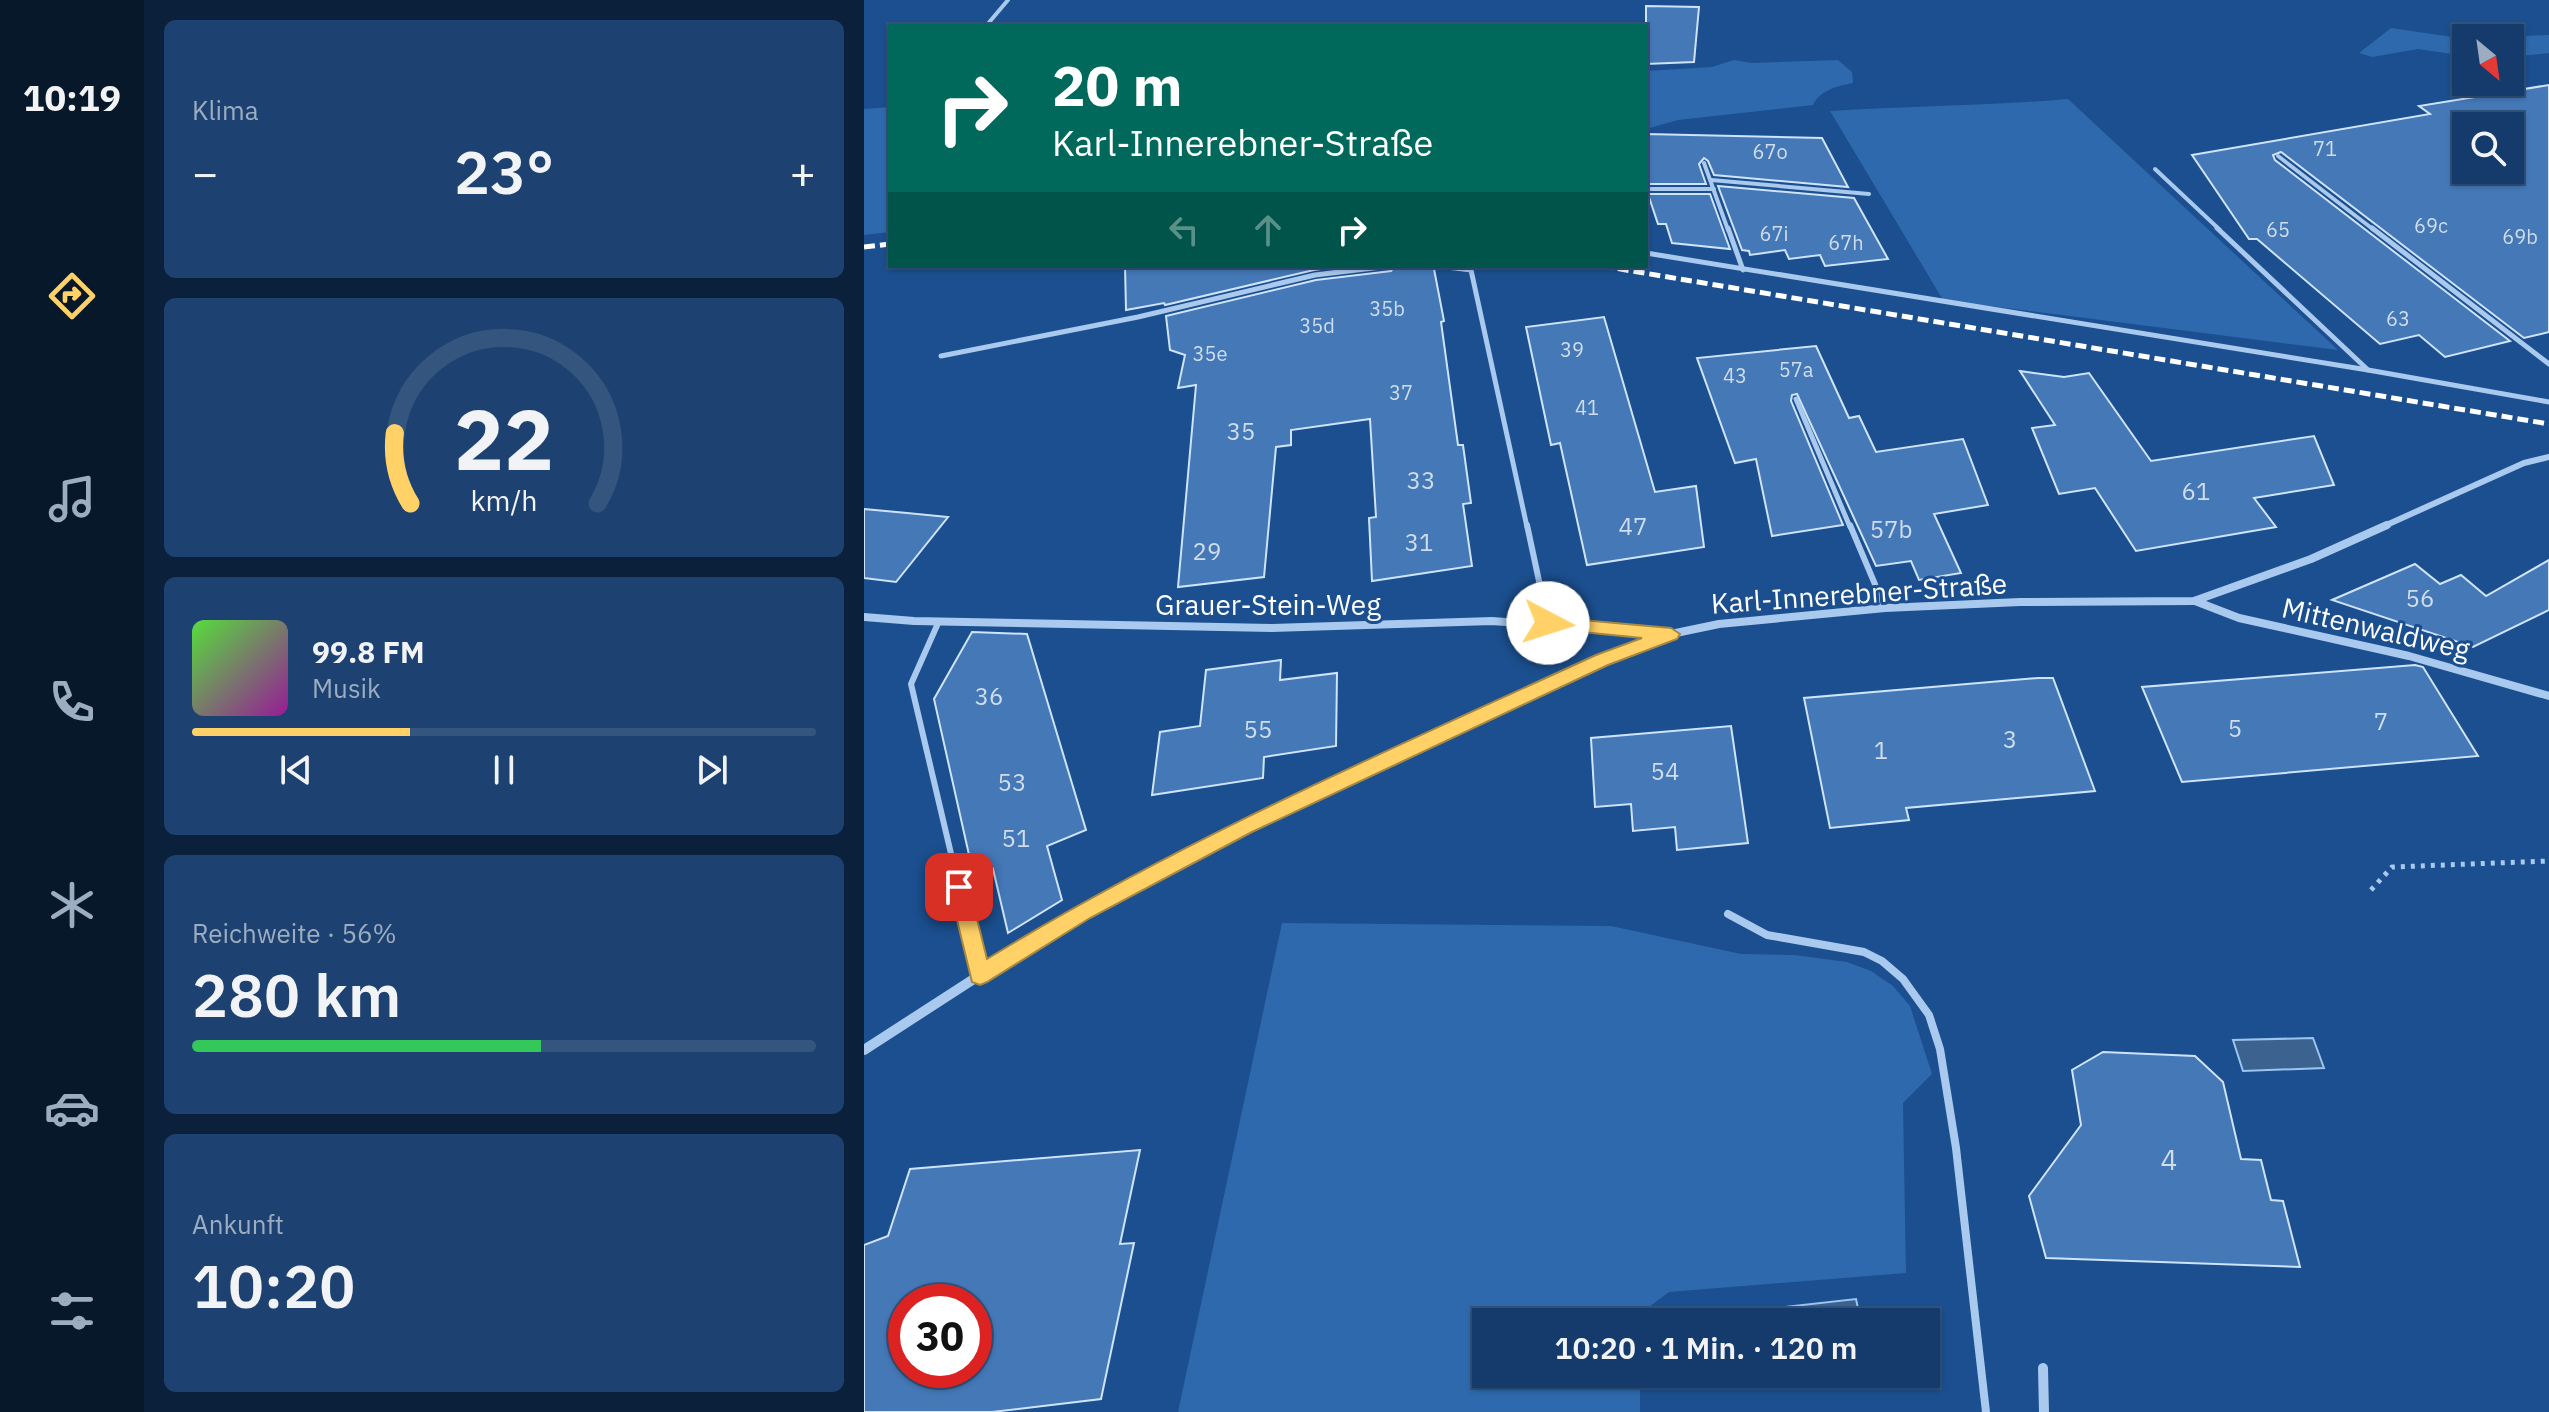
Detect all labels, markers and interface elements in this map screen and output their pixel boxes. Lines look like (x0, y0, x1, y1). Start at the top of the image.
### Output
north arrow (2452, 24, 2524, 96)
map controls (2452, 24, 2524, 184)
text: 20 m (1052, 49, 1182, 121)
icon: right (920, 56, 1024, 160)
text: 10:19 (23, 74, 121, 121)
text: Klima (192, 93, 259, 127)
button: search (2452, 112, 2524, 184)
text: Karl-Innerebner-Straße (1052, 119, 1433, 166)
text: 23° (454, 132, 554, 211)
house number: 71 (2313, 135, 2337, 162)
house number: 67o (1752, 138, 1788, 165)
text: − (192, 144, 218, 201)
text: + (790, 144, 816, 201)
icon: left (1162, 208, 1206, 252)
icon: ahead (1246, 208, 1290, 252)
icon: right (1330, 208, 1374, 252)
house number: 69c (2414, 212, 2448, 239)
house number: 65 (2266, 216, 2290, 243)
house number: 67i (1760, 220, 1789, 247)
house number: 69b (2502, 223, 2538, 250)
house number: 67h (1828, 229, 1864, 256)
icon: directions (44, 268, 100, 324)
house number: 35b (1369, 295, 1405, 322)
house number: 63 (2386, 305, 2410, 332)
house number: 35d (1299, 312, 1335, 339)
house number: 39 (1560, 336, 1584, 363)
house number: 35e (1193, 340, 1228, 367)
house number: 57a (1779, 356, 1814, 383)
house number: 43 (1723, 362, 1747, 389)
house number: 37 (1389, 379, 1413, 406)
text: 22 (454, 384, 554, 492)
house number: 41 (1575, 394, 1599, 421)
house number: 35 (1227, 415, 1255, 447)
house number: 33 (1407, 464, 1435, 496)
icon: music (44, 471, 100, 527)
house number: 61 (2182, 475, 2210, 507)
text: km/h (470, 482, 538, 519)
house number: 47 (1619, 510, 1647, 542)
house number: 57b (1870, 513, 1912, 545)
house number: 31 (1405, 526, 1433, 558)
house number: 29 (1193, 535, 1221, 567)
street label: Karl-Innerebner-Straße (1710, 564, 2008, 622)
position arrow (1506, 581, 1590, 665)
house number: 56 (2406, 582, 2434, 614)
street label: Grauer-Stein-Weg (1155, 586, 1381, 623)
street label: Mittenwaldweg (2278, 588, 2474, 668)
text: 99.8 FM (312, 632, 425, 671)
text: Musik (312, 671, 381, 705)
icon: phone (44, 674, 100, 730)
house number: 36 (975, 680, 1003, 712)
house number: 7 (2374, 705, 2388, 737)
house number: 5 (2228, 712, 2242, 744)
house number: 55 (1244, 713, 1272, 745)
house number: 3 (2003, 723, 2017, 755)
house number: 1 (1874, 734, 1888, 766)
icon: previous (274, 748, 318, 792)
icon: pause (482, 748, 526, 792)
icon: next (690, 748, 734, 792)
house number: 54 (1651, 755, 1679, 787)
house number: 53 (998, 766, 1026, 798)
house number: 51 (1002, 822, 1030, 854)
pin (925, 853, 993, 921)
icon: arrive (937, 865, 981, 909)
icon: climate (44, 877, 100, 933)
text: Reichweite · 56% (192, 916, 397, 950)
text: 280 km (192, 955, 401, 1034)
icon: car (44, 1080, 100, 1136)
house number: 4 (2161, 1141, 2177, 1178)
text: Ankunft (192, 1207, 284, 1241)
text: 10:20 (192, 1246, 355, 1325)
icon: filters (44, 1283, 100, 1339)
speed limit sign: 30 (888, 1284, 992, 1388)
text: 10:20 · 1 Min. · 120 m (1555, 1328, 1858, 1367)

